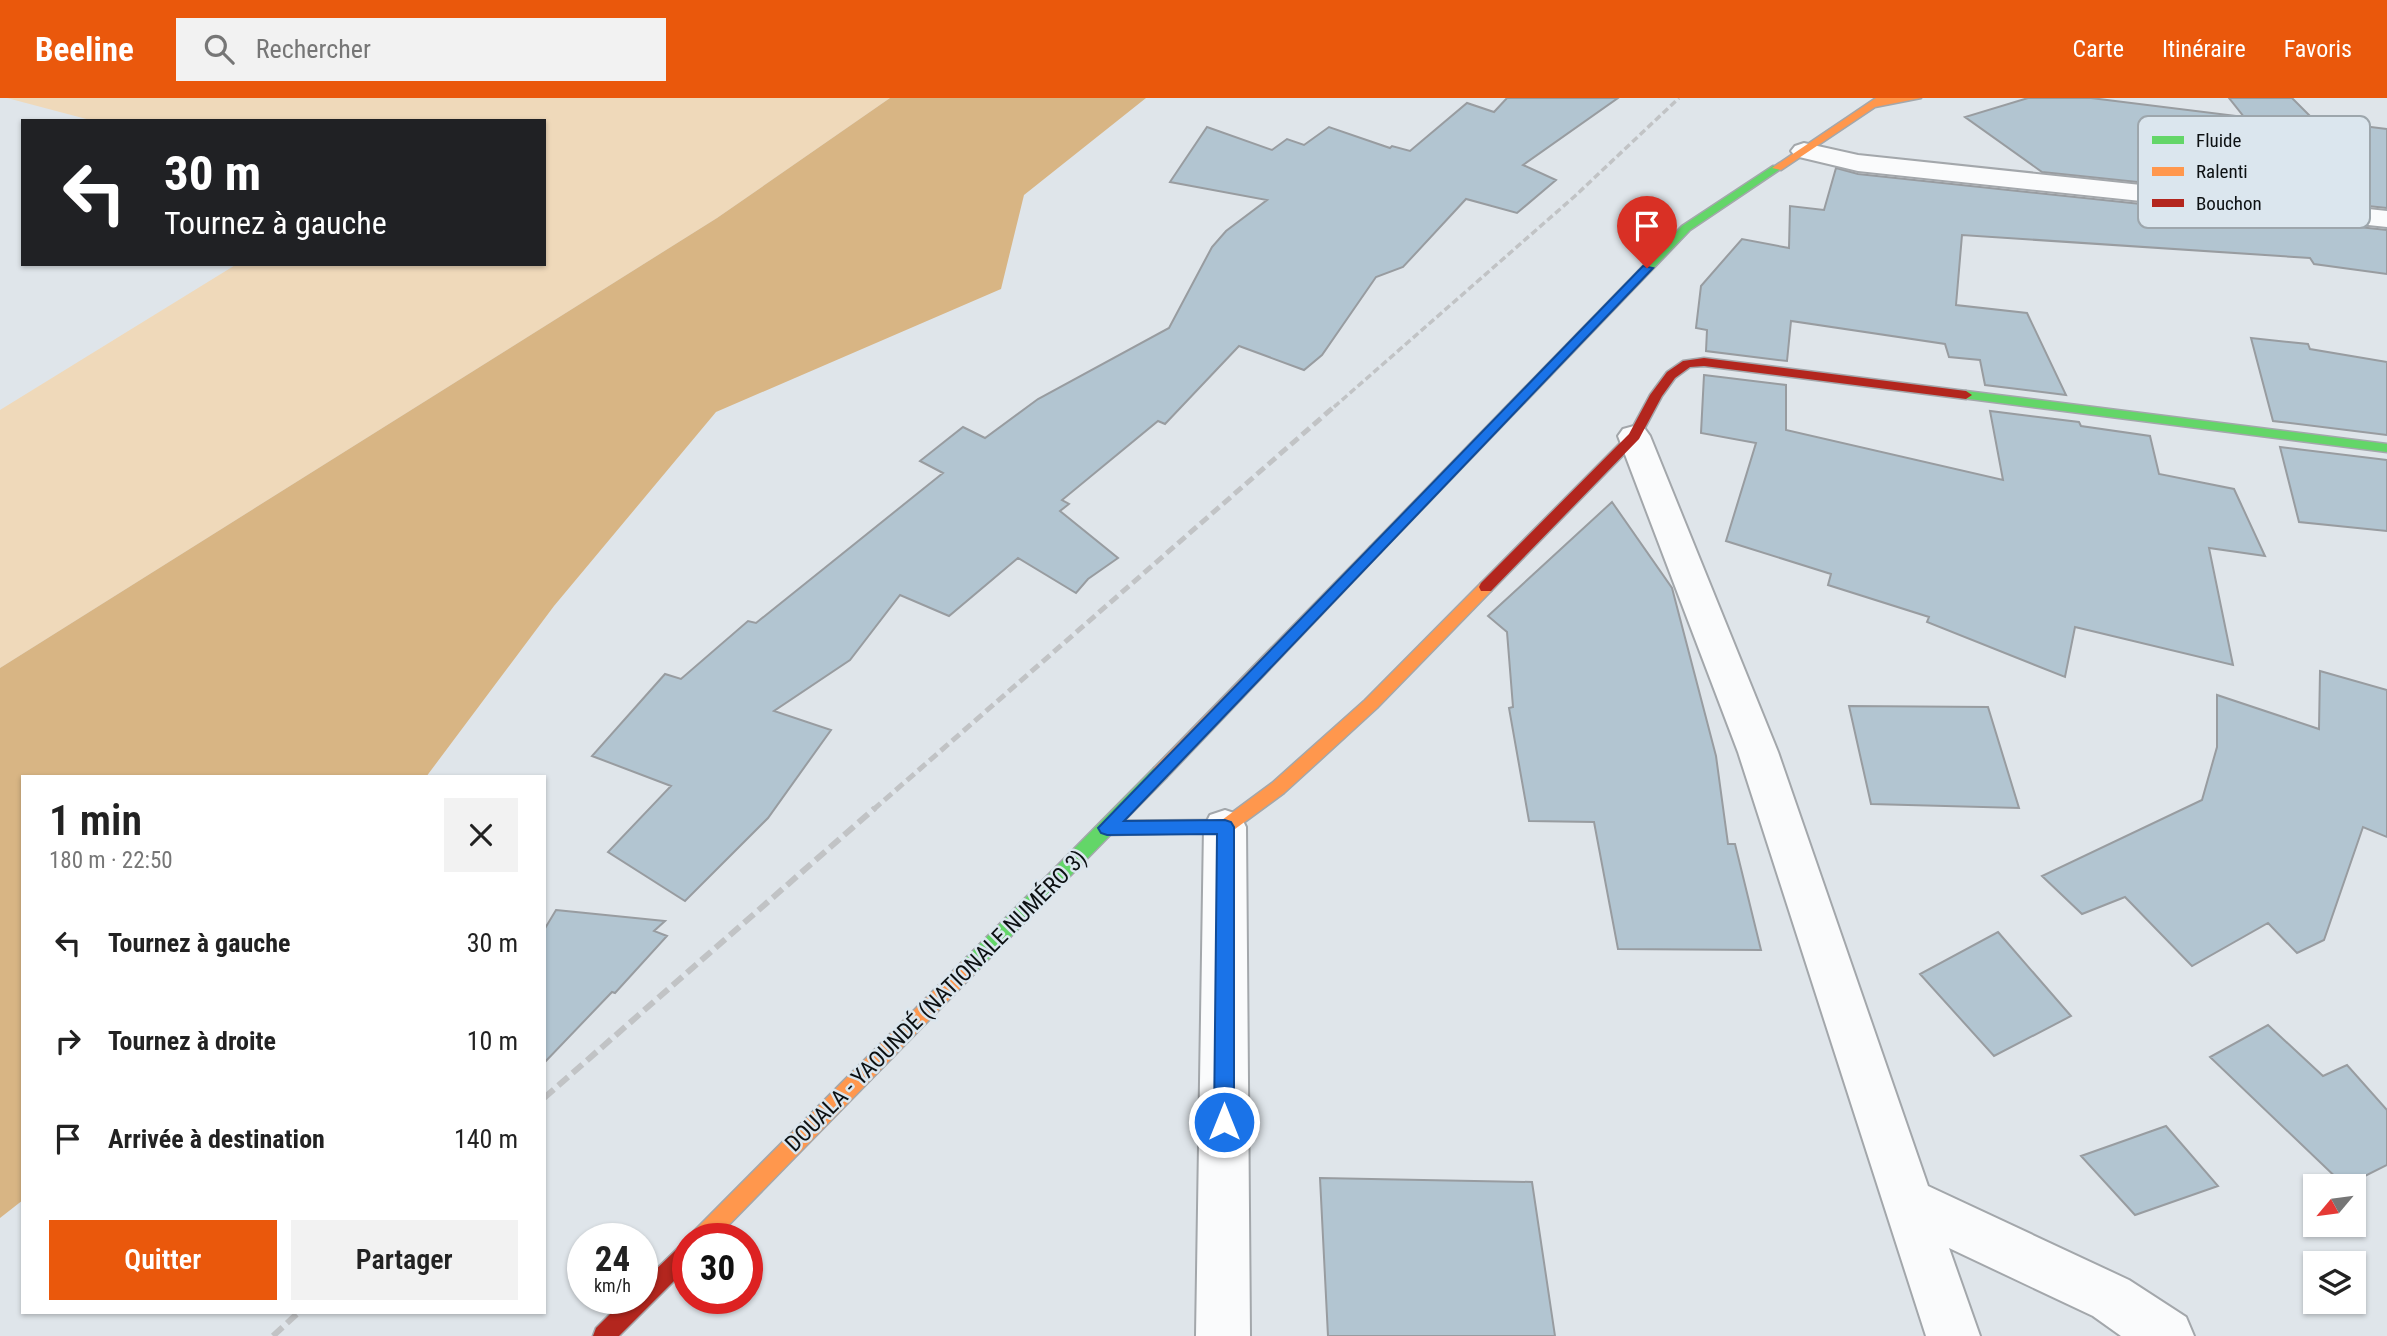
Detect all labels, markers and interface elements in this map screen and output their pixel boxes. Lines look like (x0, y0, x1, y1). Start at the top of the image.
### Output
search box (176, 18, 666, 81)
text: Beeline (35, 30, 134, 69)
icon: search (200, 30, 238, 68)
text: Rechercher (256, 34, 371, 64)
text: Carte (2073, 35, 2124, 63)
text: Itinéraire (2162, 35, 2246, 63)
text: Favoris (2284, 35, 2352, 63)
legend (2138, 116, 2370, 228)
text: Fluide (2196, 129, 2241, 152)
text: 30 m (164, 145, 261, 202)
icon: left (49, 147, 140, 238)
text: Ralenti (2196, 160, 2248, 183)
text: Bouchon (2196, 192, 2262, 215)
pin (1617, 196, 1677, 268)
text: Tournez à gauche (164, 204, 387, 242)
icon: arrive (1628, 207, 1666, 245)
text: 1 min (49, 796, 142, 845)
button: close (444, 798, 518, 872)
street label: DOUALA - YAOUNDÉ (NATIONALE NUMÉRO 3) (779, 844, 1092, 1157)
text: 180 m · 22:50 (49, 847, 173, 874)
icon: left (49, 924, 87, 962)
text: Tournez à gauche (108, 928, 290, 958)
text: 30 m (467, 928, 518, 958)
icon: right (49, 1022, 87, 1060)
text: Tournez à droite (108, 1026, 276, 1056)
text: 10 m (467, 1026, 518, 1056)
position arrow (1187, 1085, 1261, 1159)
icon: arrive (49, 1120, 87, 1158)
text: Arrivée à destination (108, 1124, 325, 1154)
text: 140 m (454, 1124, 518, 1154)
north arrow (2303, 1174, 2366, 1237)
map controls (2303, 1174, 2366, 1314)
button: Quitter (49, 1220, 277, 1300)
button: Partager (291, 1220, 518, 1300)
speed limit sign: 30 (672, 1223, 763, 1314)
text: 24 (595, 1239, 630, 1280)
button: layers (2303, 1251, 2366, 1314)
text: km/h (594, 1275, 631, 1296)

